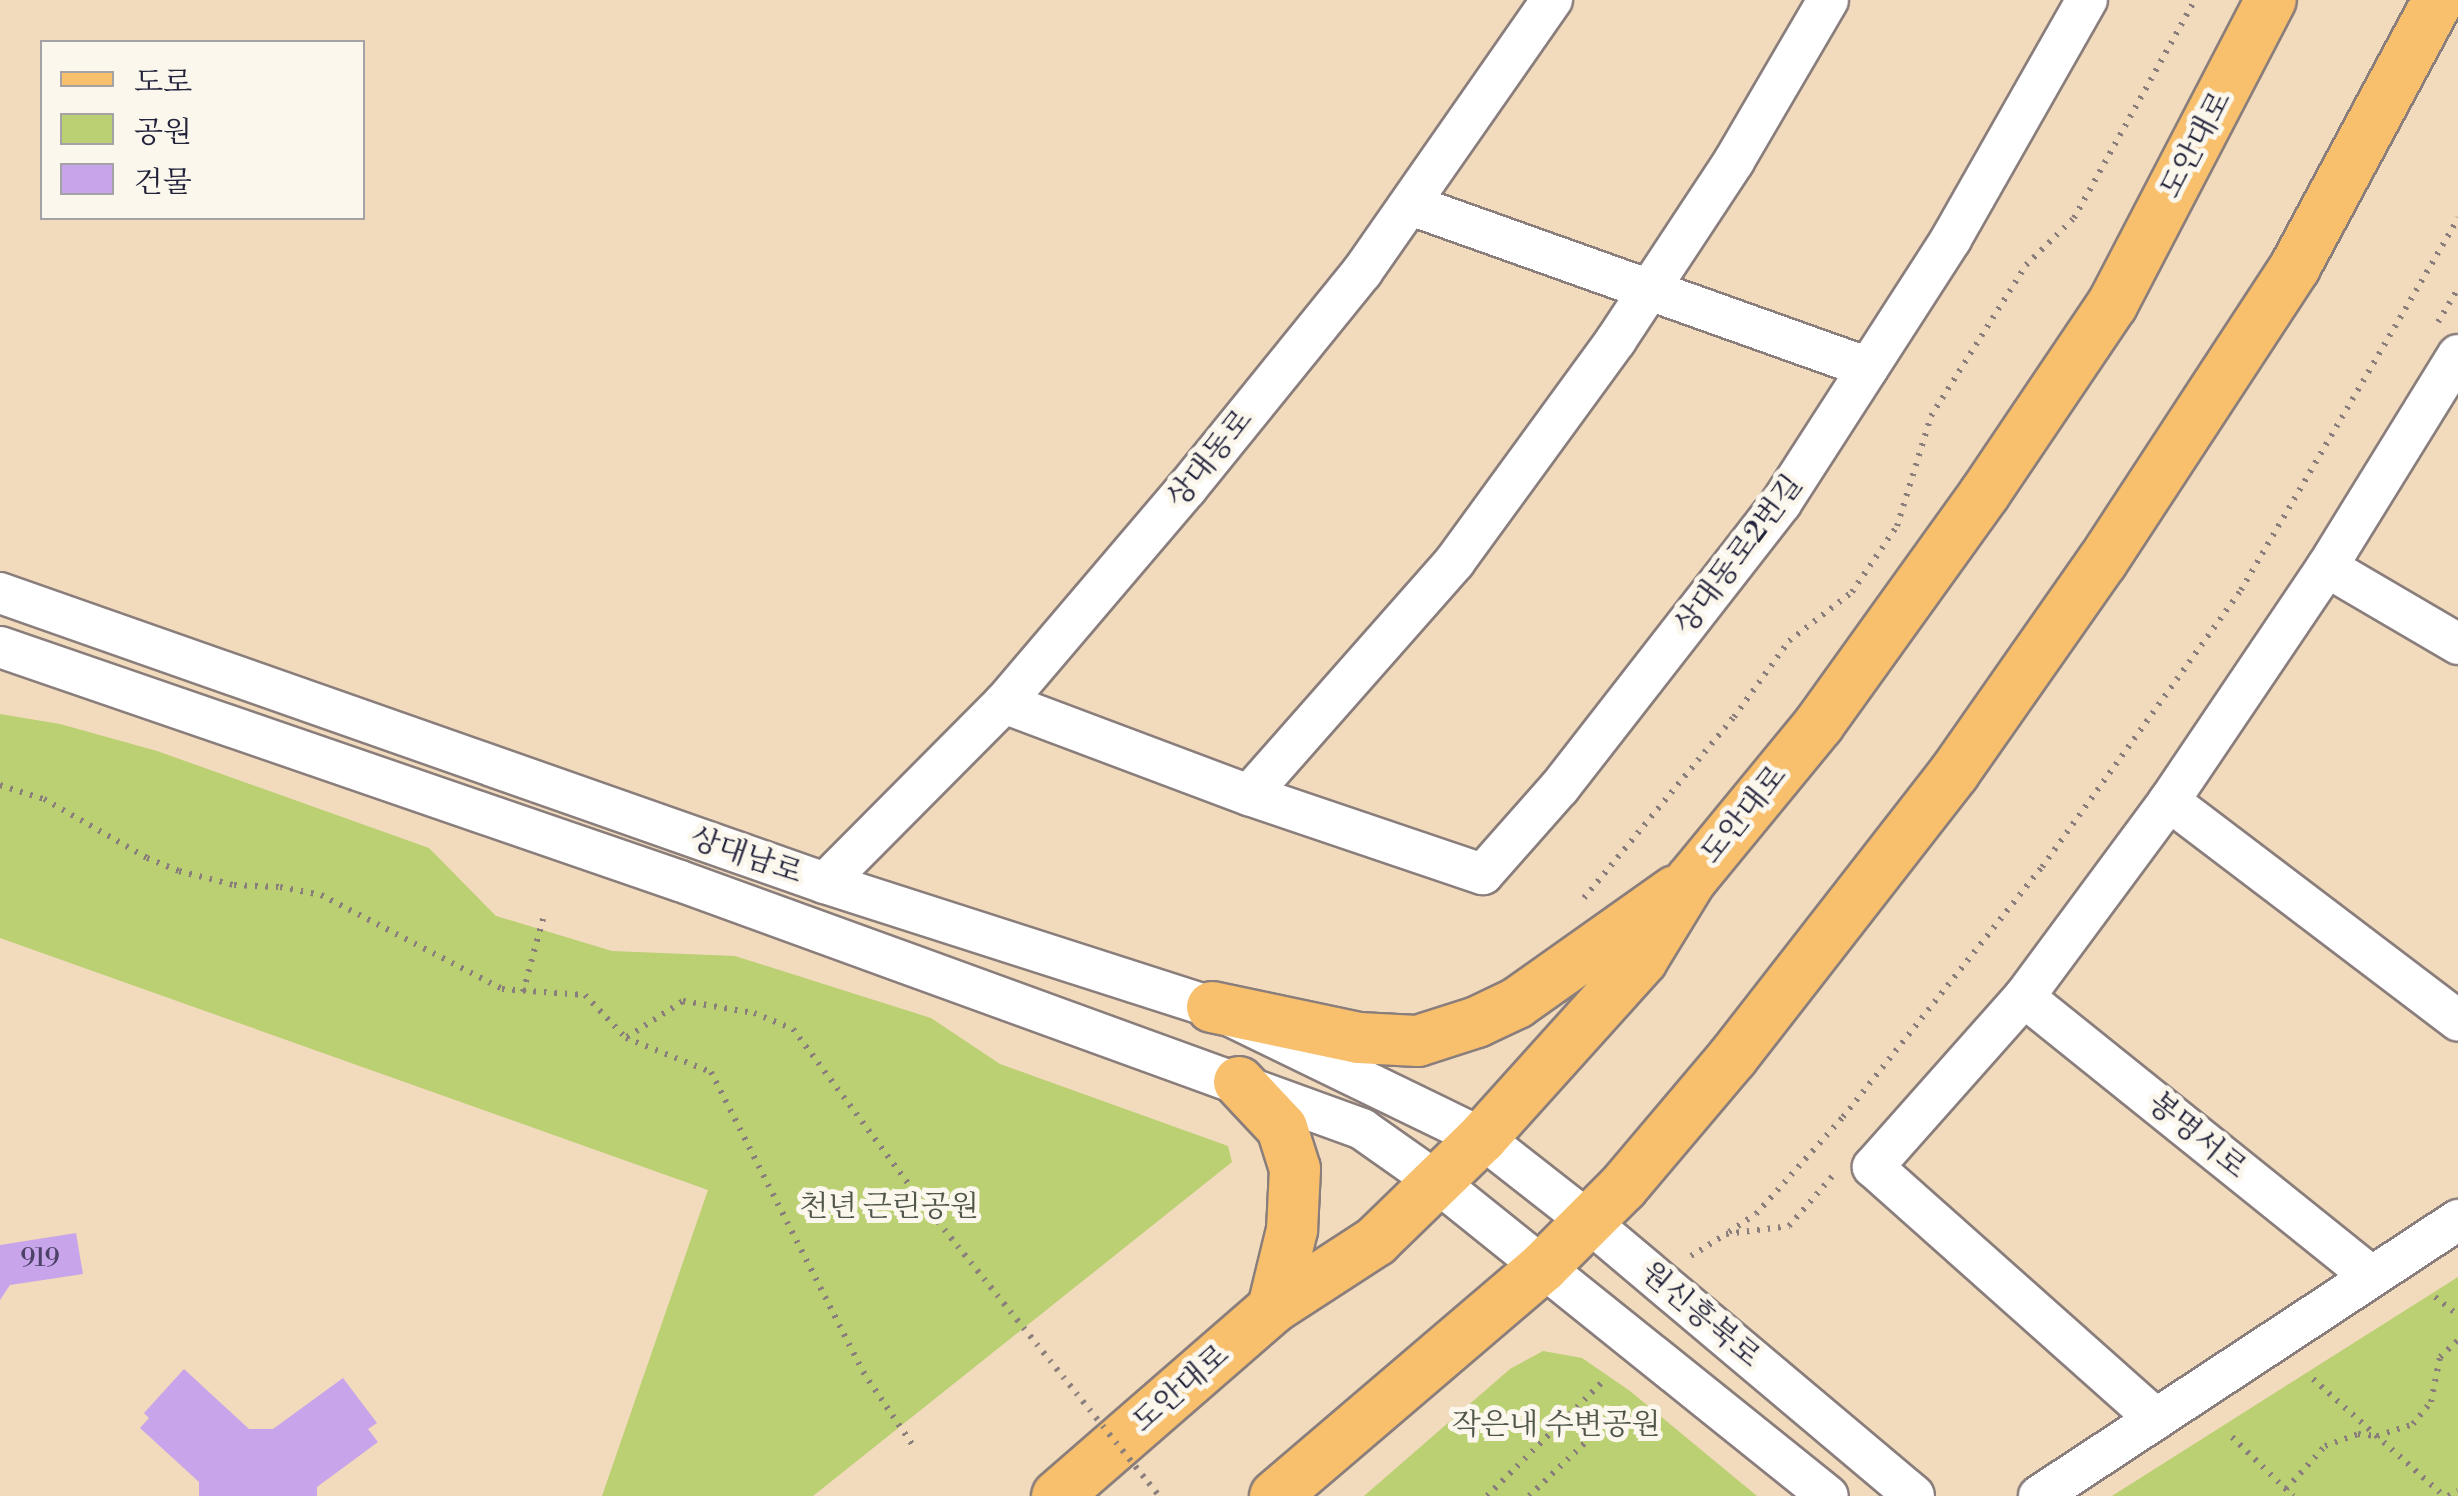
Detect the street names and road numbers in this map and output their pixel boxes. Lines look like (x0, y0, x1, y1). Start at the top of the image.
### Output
street label: 도안대로 (2153, 85, 2239, 205)
street label: 상대동로 (1160, 403, 1260, 515)
street label: 상대동로2번길 (1667, 468, 1811, 642)
street label: 도안대로 (1694, 759, 1794, 871)
street label: 상대남로 (685, 820, 807, 892)
street label: 봉명서로 (2141, 1086, 2253, 1186)
street label: 원신흥북로 (1633, 1255, 1767, 1375)
street label: 도안대로 (1125, 1337, 1237, 1441)

